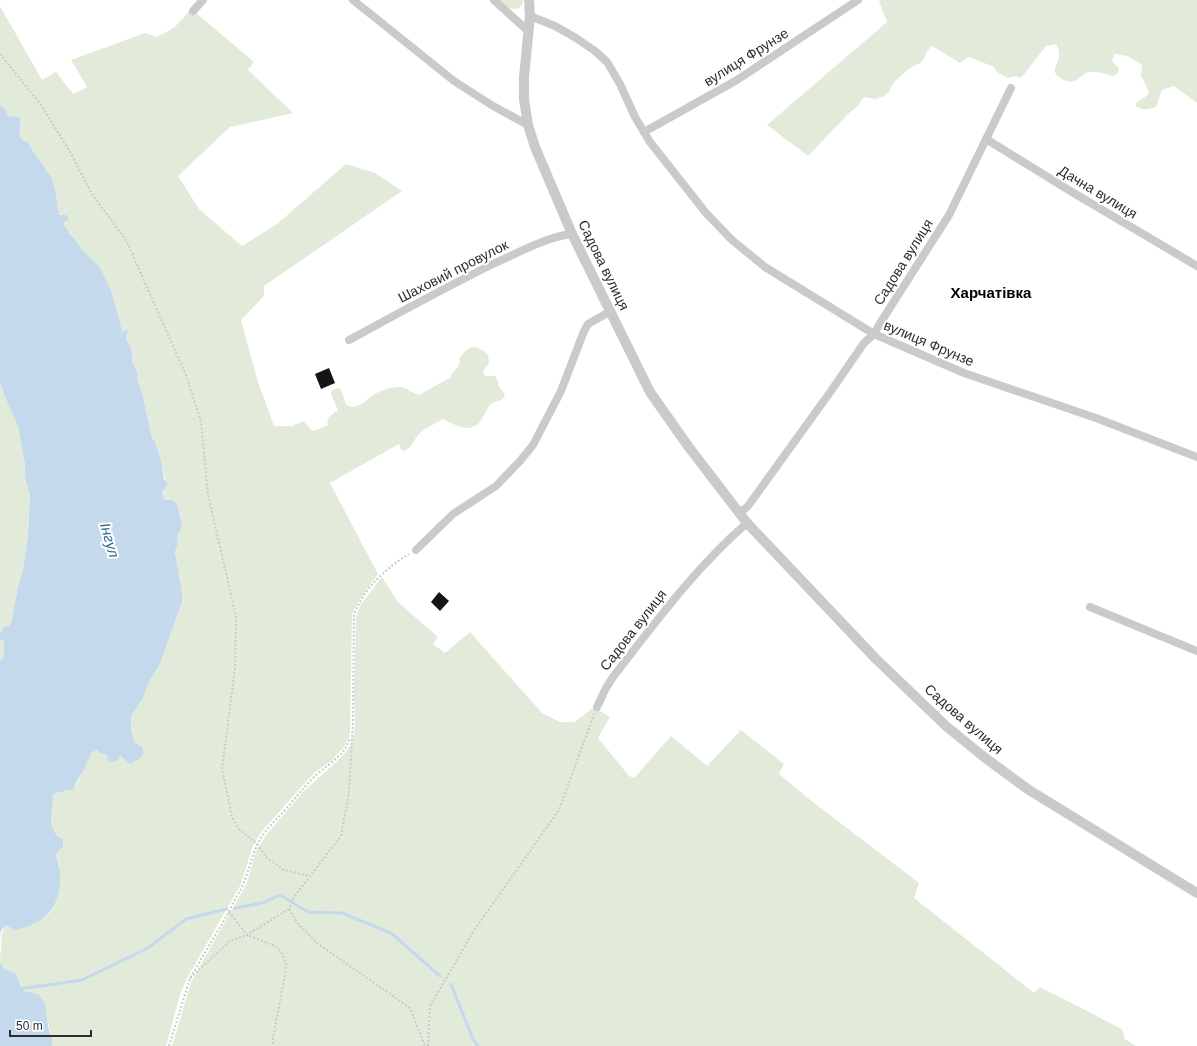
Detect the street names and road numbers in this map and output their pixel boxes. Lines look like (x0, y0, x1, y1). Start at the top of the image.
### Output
street label: вулиця Фрунзе (701, 25, 791, 89)
street label: Дачна вулиця (1056, 162, 1140, 222)
street label: Садова вулиця (870, 216, 936, 308)
street label: Садова вулиця (575, 217, 633, 313)
street label: Шаховий провулок (395, 236, 512, 306)
street label: вулиця Фрунзе (882, 317, 977, 369)
street label: Садова вулиця (596, 586, 670, 674)
street label: Садова вулиця (922, 681, 1006, 757)

